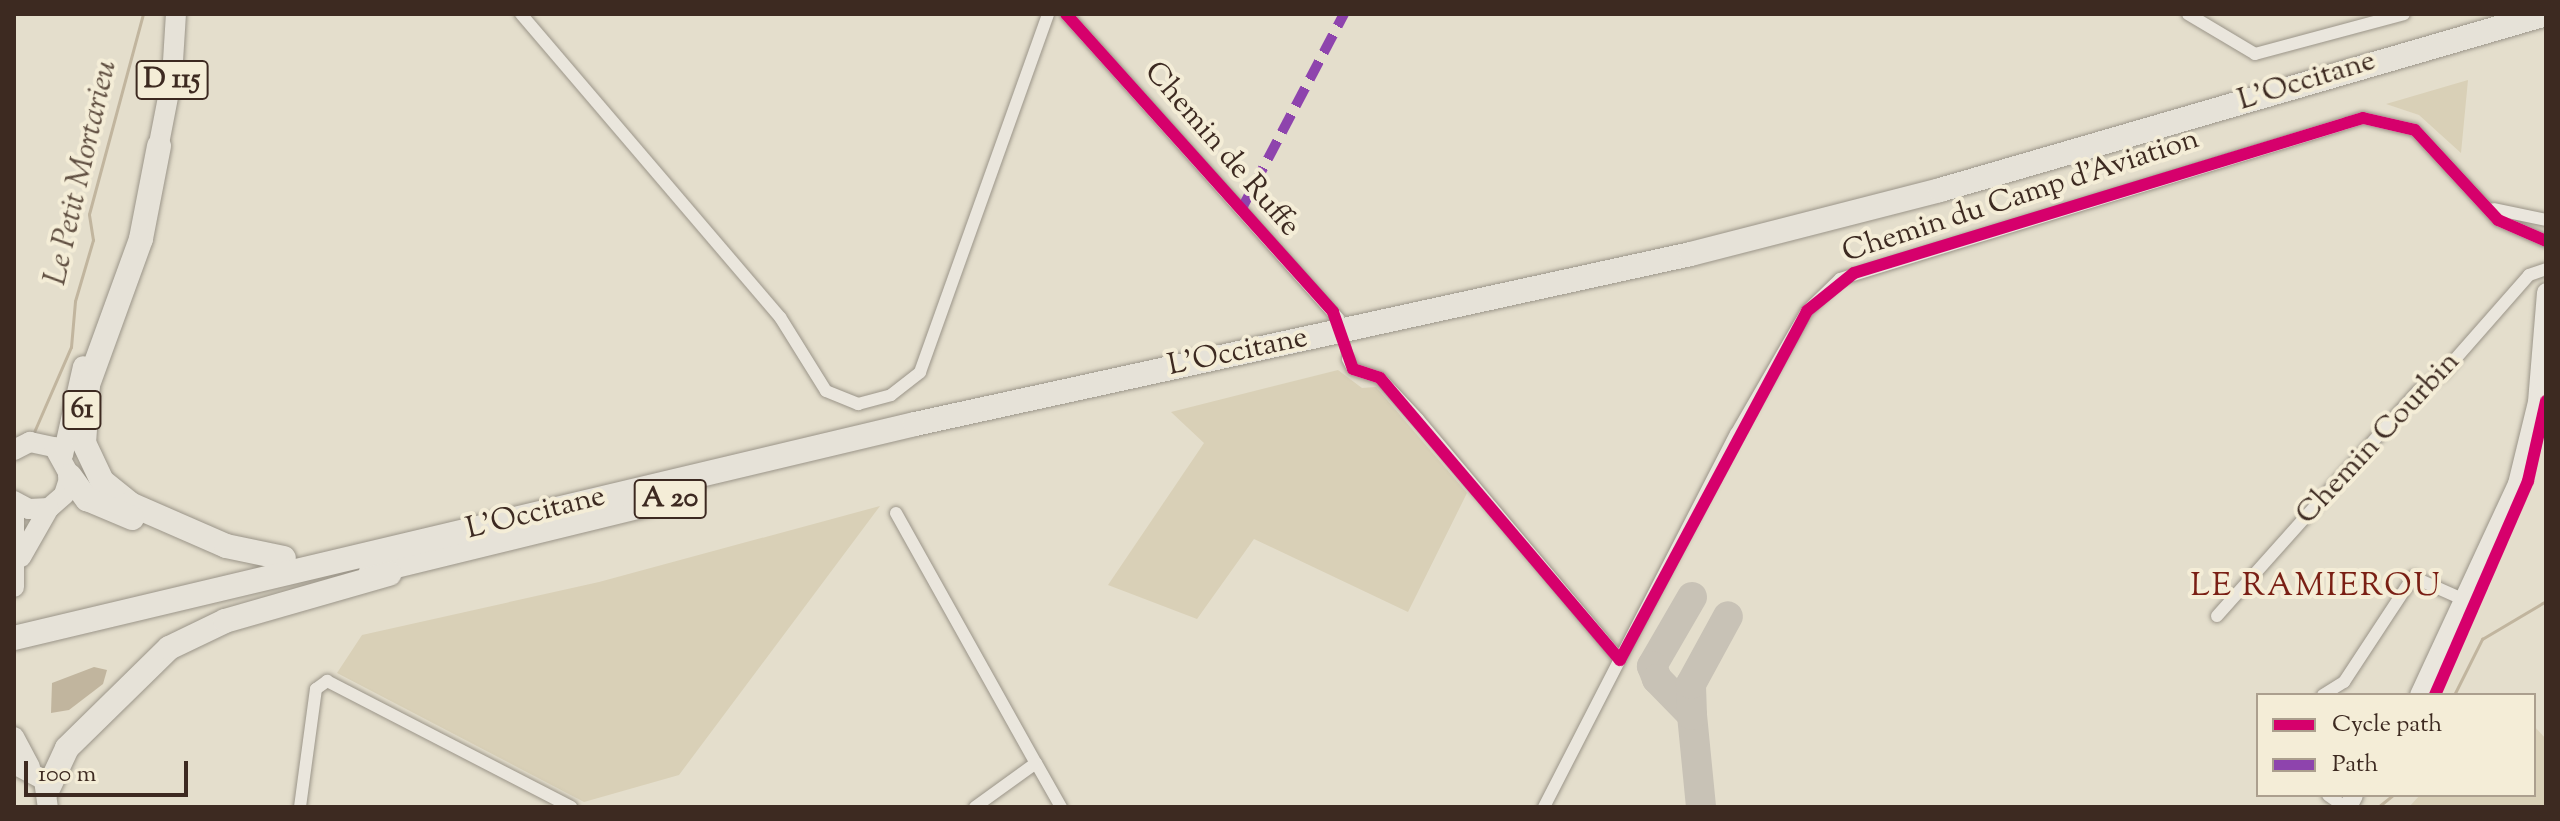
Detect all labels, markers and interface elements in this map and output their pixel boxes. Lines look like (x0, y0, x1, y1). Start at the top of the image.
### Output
street label: L'Occitane (2234, 44, 2380, 120)
street label: Chemin de Ruffe (1135, 55, 1307, 245)
road number: D 115 (134, 56, 210, 104)
water label: Le Petit Mortarieu (37, 57, 127, 289)
street label: Chemin du Camp d'Aviation (1838, 122, 2204, 272)
street label: L'Occitane (1165, 321, 1311, 385)
street label: Chemin Courbin (2290, 345, 2468, 533)
road number: 61 (62, 386, 102, 434)
road number: A 20 (632, 475, 708, 523)
street label: L'Occitane (463, 479, 609, 549)
district label: LE RAMIEROU (2190, 568, 2442, 606)
legend (2256, 693, 2536, 797)
text: Cycle path (2332, 708, 2442, 742)
scale bar (28, 745, 192, 795)
text: Path (2332, 748, 2378, 782)
text: 100 m (38, 758, 96, 792)

